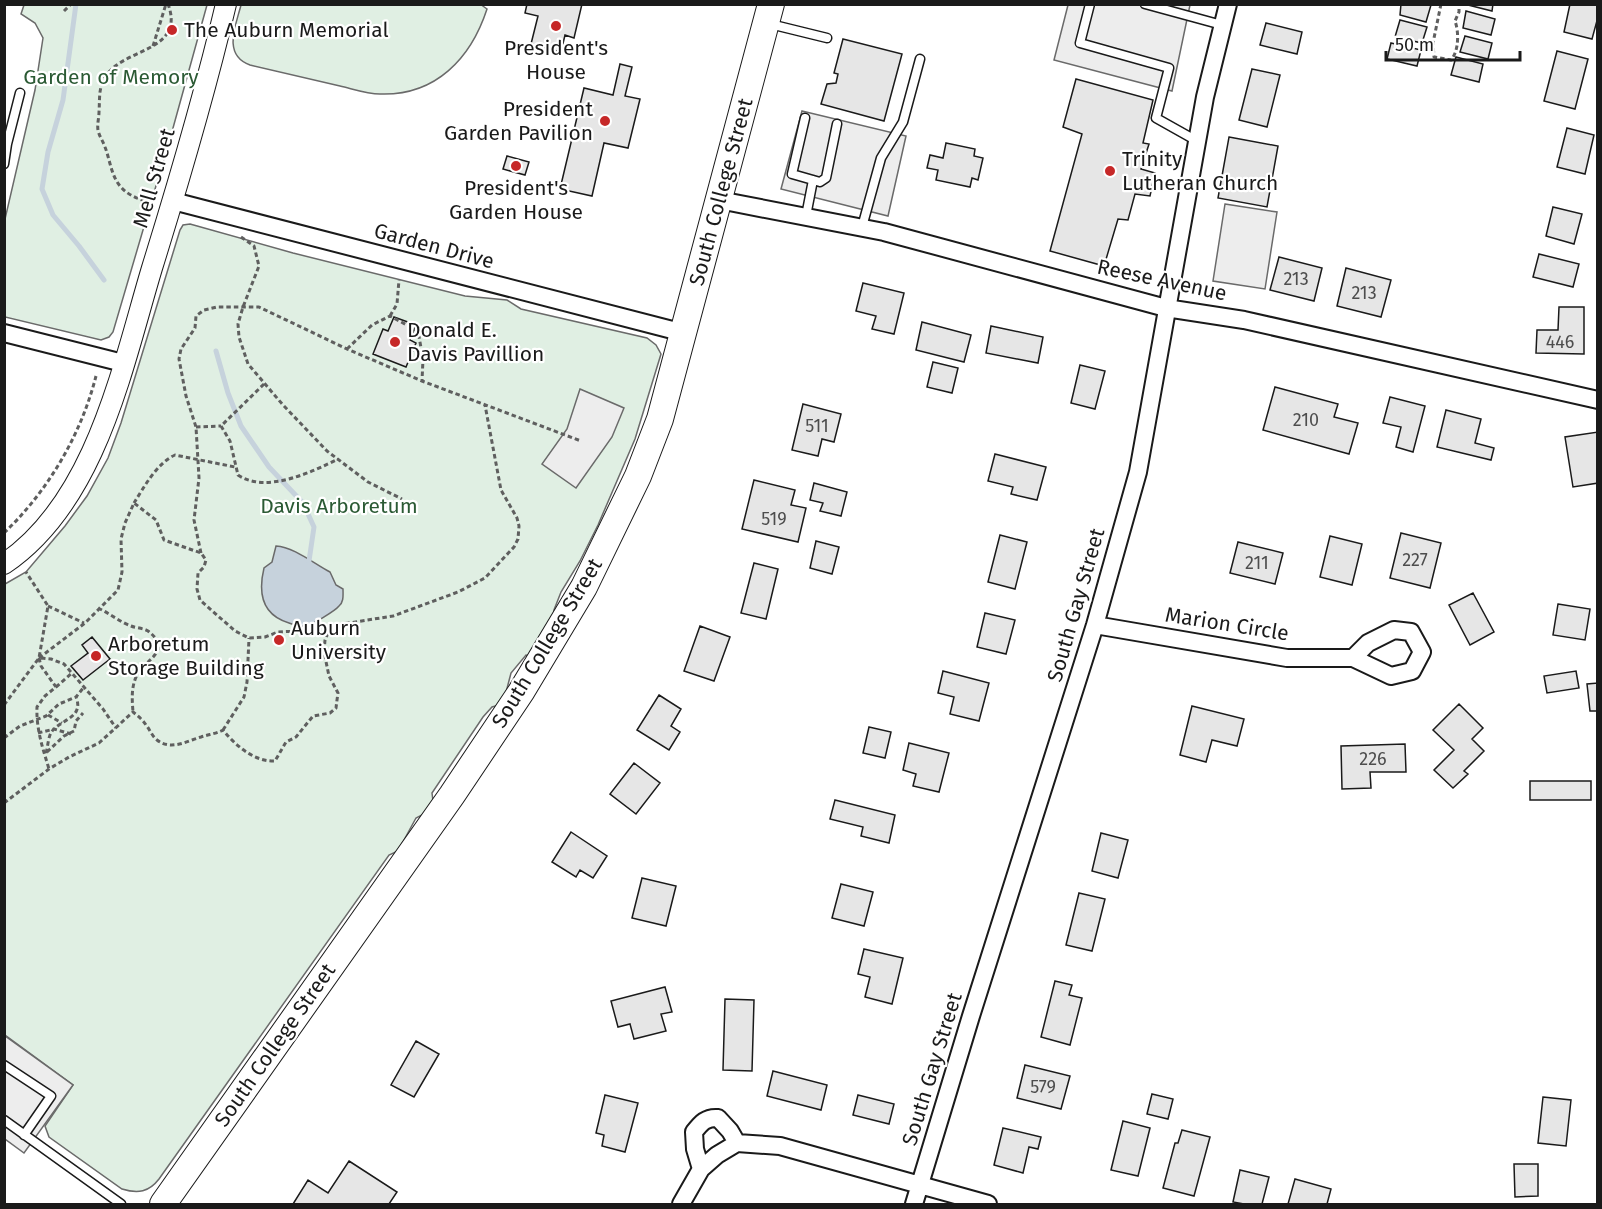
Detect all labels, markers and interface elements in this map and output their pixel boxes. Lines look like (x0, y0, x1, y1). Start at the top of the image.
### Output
place label: The Auburn Memorial (184, 17, 389, 43)
marker: President's House (549, 19, 563, 33)
marker: The Auburn Memorial (165, 23, 179, 37)
scale bar (1386, 24, 1520, 62)
text: 50 m (1395, 34, 1434, 56)
place label: President's House (504, 35, 608, 85)
park label: Garden of Memory (23, 64, 199, 90)
street label: South College Street (683, 95, 759, 289)
place label: President Garden Pavilion (444, 96, 593, 146)
marker: President Garden Pavilion (598, 114, 612, 128)
street label: Mell Street (127, 125, 181, 231)
place label: Trinity Lutheran Church (1122, 146, 1278, 196)
marker: President's Garden House (509, 159, 523, 173)
marker: Trinity Lutheran Church (1103, 164, 1117, 178)
place label: President's Garden House (449, 175, 583, 225)
street label: Garden Drive (371, 217, 497, 275)
street label: Reese Avenue (1095, 254, 1229, 306)
house number: 213 (1283, 268, 1309, 290)
house number: 213 (1351, 282, 1377, 304)
place label: Donald E. Davis Pavillion (407, 317, 544, 367)
house number: 446 (1546, 331, 1574, 353)
marker: Donald E. Davis Pavillion (388, 335, 402, 349)
house number: 210 (1293, 409, 1319, 431)
house number: 511 (805, 415, 829, 437)
park label: Davis Arboretum (260, 493, 418, 519)
house number: 519 (761, 508, 787, 530)
street label: South Gay Street (1042, 525, 1110, 685)
house number: 227 (1402, 549, 1428, 571)
house number: 211 (1245, 552, 1269, 574)
street label: South College Street (486, 553, 608, 732)
street label: Marion Circle (1163, 601, 1291, 647)
place label: Auburn University (291, 615, 387, 665)
place label: Arboretum Storage Building (108, 631, 264, 681)
marker: Auburn University (272, 633, 286, 647)
marker: Arboretum Storage Building (89, 649, 103, 663)
house number: 226 (1359, 748, 1387, 770)
street label: South College Street (209, 958, 341, 1132)
street label: South Gay Street (896, 989, 968, 1149)
house number: 579 (1030, 1076, 1056, 1098)

